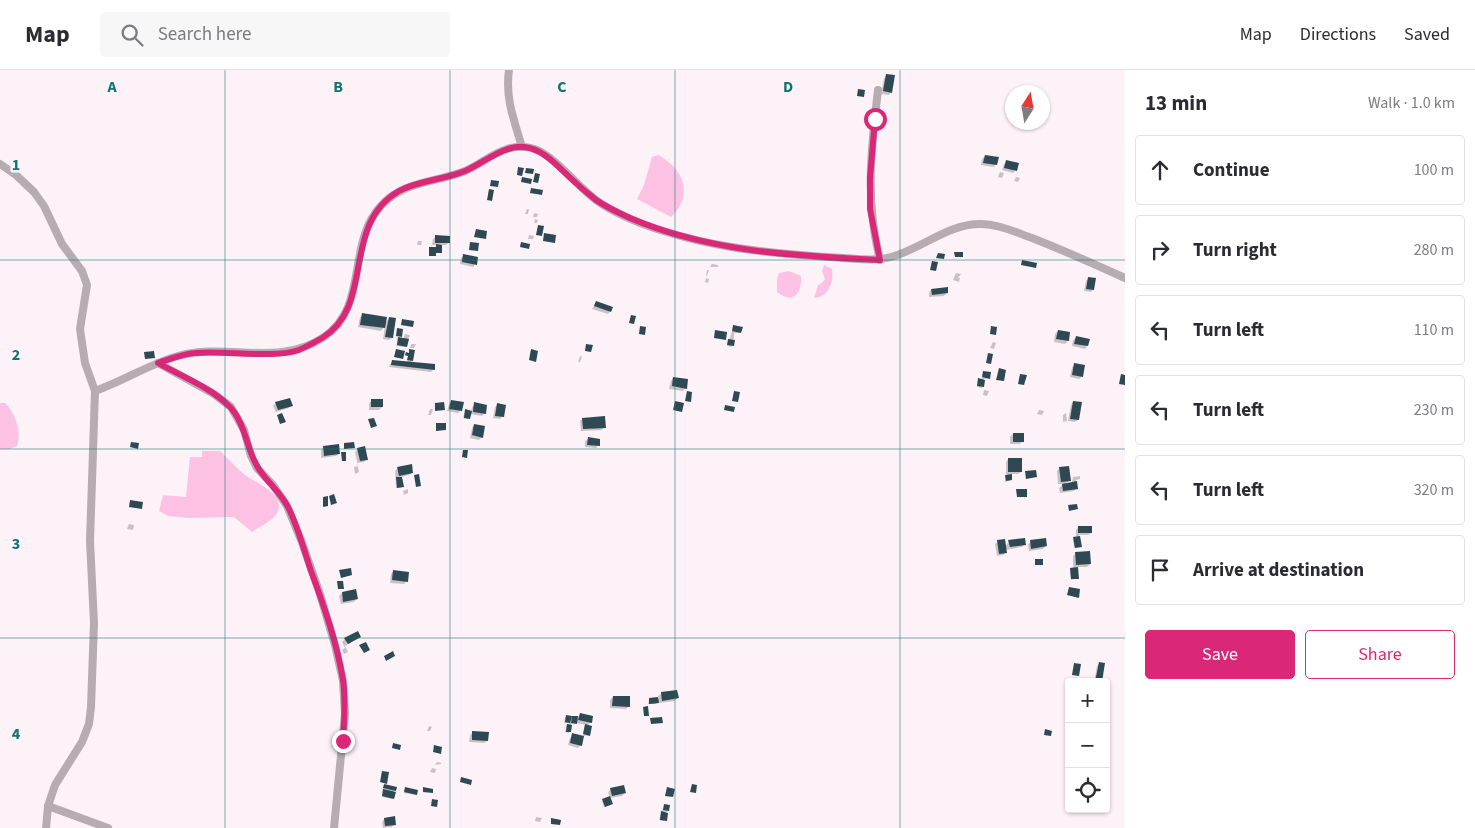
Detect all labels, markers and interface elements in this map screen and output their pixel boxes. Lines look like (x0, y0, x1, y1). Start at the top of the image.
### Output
search box (100, 12, 450, 57)
text: Map (25, 17, 70, 52)
icon: search (118, 21, 146, 49)
text: Search here (158, 21, 251, 48)
text: Map (1240, 22, 1272, 47)
text: Directions (1300, 22, 1376, 47)
text: Saved (1404, 22, 1450, 47)
text: A (106, 76, 117, 98)
text: B (333, 76, 343, 98)
text: C (557, 76, 567, 98)
text: D (783, 76, 793, 98)
north arrow (1005, 85, 1050, 130)
text: 13 min (1145, 88, 1207, 118)
text: Walk · 1.0 km (1368, 92, 1455, 114)
route start (864, 108, 887, 131)
text: 1 (12, 154, 20, 176)
icon: ahead (1146, 156, 1174, 184)
text: Continue (1193, 157, 1270, 184)
text: 100 m (1414, 159, 1454, 181)
icon: right (1146, 236, 1174, 264)
text: Turn right (1193, 237, 1277, 264)
text: 280 m (1414, 239, 1454, 261)
icon: left (1146, 316, 1174, 344)
text: Turn left (1193, 317, 1264, 344)
text: 110 m (1414, 319, 1454, 341)
text: 2 (12, 344, 20, 366)
icon: left (1146, 396, 1174, 424)
text: Turn left (1193, 397, 1264, 424)
text: 230 m (1414, 399, 1454, 421)
icon: left (1146, 476, 1174, 504)
text: Turn left (1193, 477, 1264, 504)
text: 320 m (1414, 479, 1454, 501)
text: 3 (12, 533, 20, 555)
icon: arrive (1146, 556, 1174, 584)
text: Arrive at destination (1193, 557, 1364, 584)
button: Save (1145, 630, 1295, 679)
button: Share (1305, 630, 1455, 679)
map controls (1065, 678, 1110, 813)
button: + (1065, 678, 1110, 723)
text: 4 (12, 723, 21, 745)
button: − (1065, 723, 1110, 768)
route end (332, 730, 355, 753)
button: locate (1065, 768, 1110, 813)

